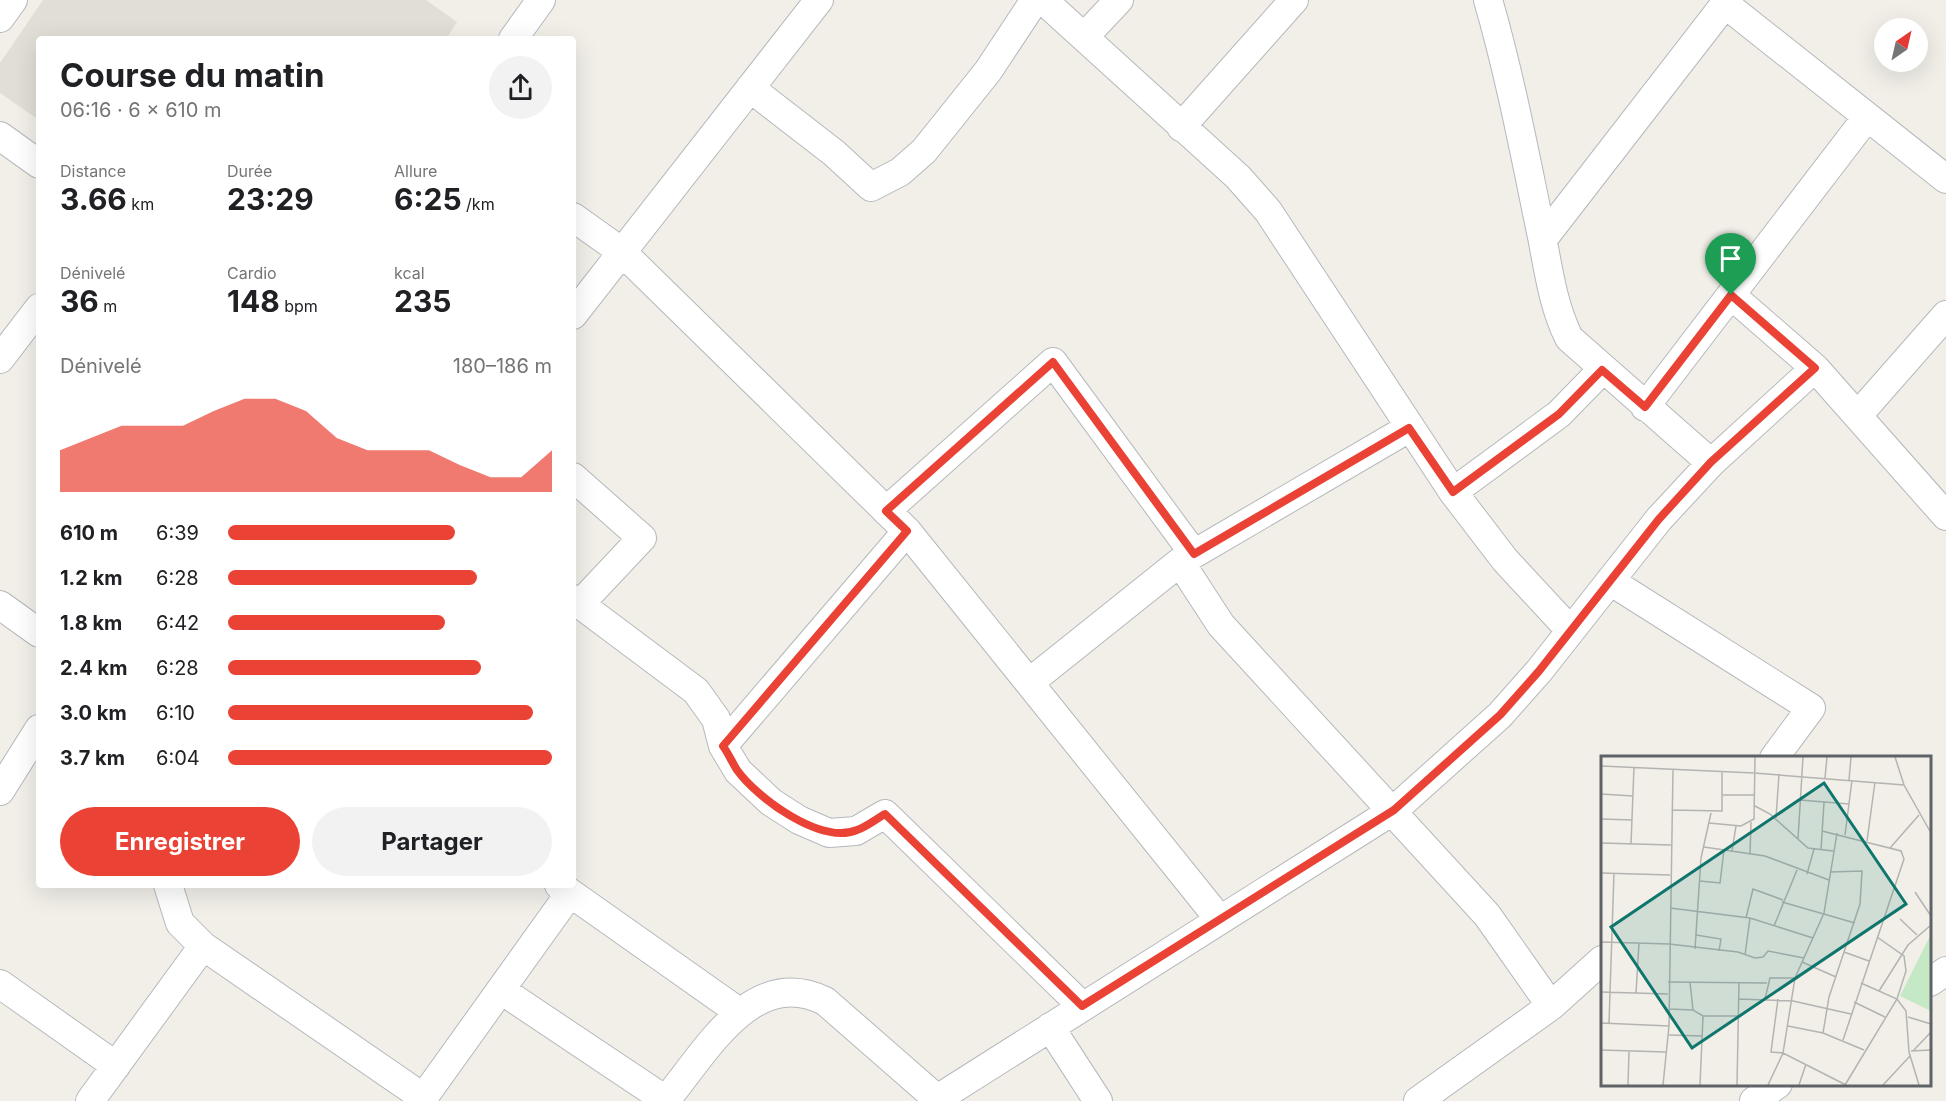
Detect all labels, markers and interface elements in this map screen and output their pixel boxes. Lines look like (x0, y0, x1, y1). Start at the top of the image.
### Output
north arrow (1874, 18, 1928, 72)
map controls (1874, 18, 1928, 72)
text: Course du matin (60, 55, 325, 95)
button: share (489, 56, 552, 119)
text: 06:16 · 6 × 610 m (60, 98, 222, 122)
text: Distance (60, 161, 126, 181)
text: Durée (227, 161, 272, 181)
text: Allure (394, 161, 437, 181)
text: 3.66 (60, 181, 127, 217)
text: 23:29 (227, 181, 314, 217)
text: 6:25 (394, 181, 462, 217)
text: km (127, 194, 154, 214)
text: /km (462, 194, 495, 214)
pin (1705, 233, 1756, 295)
icon: arrive (1714, 242, 1747, 275)
text: Dénivelé (60, 263, 125, 283)
text: Cardio (227, 263, 277, 283)
text: kcal (394, 263, 425, 283)
text: 36 (60, 283, 99, 319)
text: 148 (227, 283, 280, 319)
text: 235 (394, 283, 451, 319)
text: m (99, 296, 117, 316)
text: bpm (280, 296, 318, 316)
text: Dénivelé (60, 354, 142, 378)
text: 180–186 m (453, 354, 552, 378)
text: 610 m (60, 521, 118, 545)
text: 6:39 (156, 521, 199, 545)
text: 1.2 km (60, 566, 123, 590)
text: 6:28 (156, 566, 199, 590)
text: 1.8 km (60, 611, 122, 635)
text: 6:42 (156, 611, 199, 635)
text: 2.4 km (60, 656, 127, 680)
text: 6:28 (156, 656, 199, 680)
text: 3.0 km (60, 701, 127, 725)
text: 6:10 (156, 701, 195, 725)
text: 3.7 km (60, 746, 125, 770)
text: 6:04 (156, 746, 200, 770)
inset map (1601, 756, 1931, 1086)
button: Enregistrer (60, 807, 300, 876)
button: Partager (312, 807, 552, 876)

